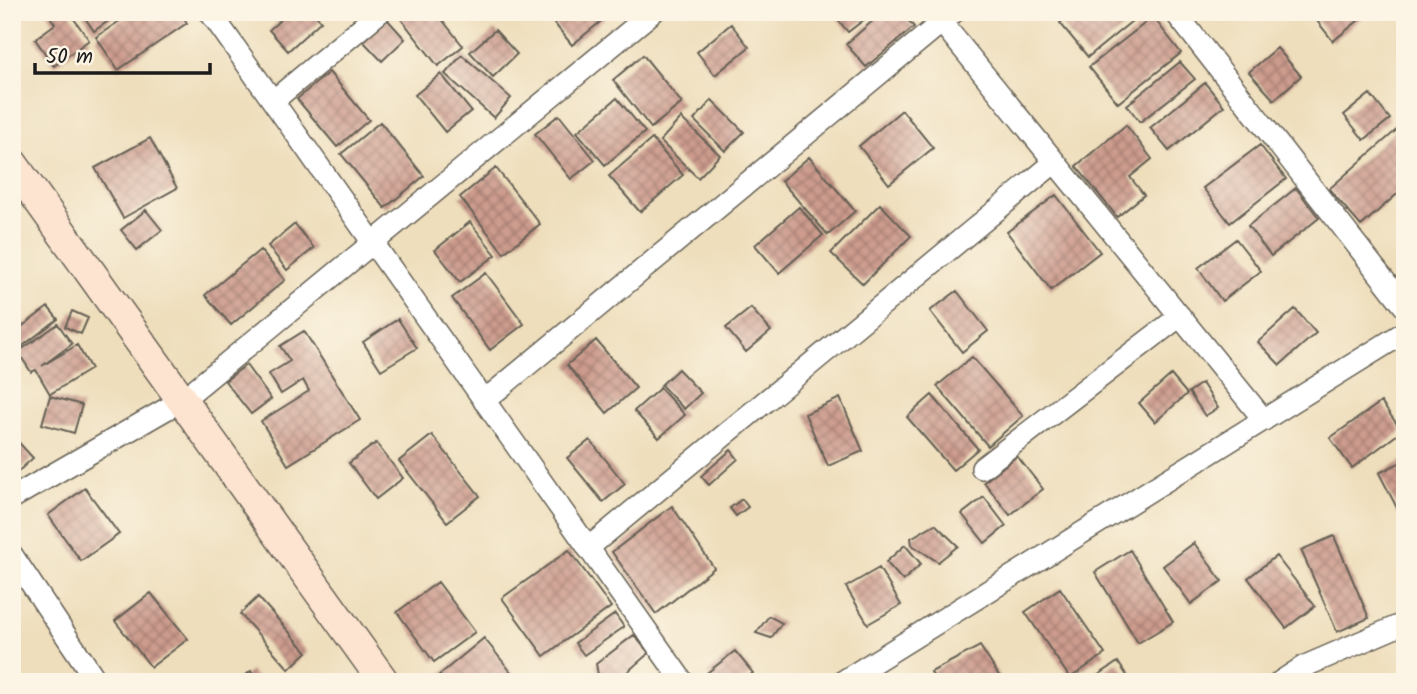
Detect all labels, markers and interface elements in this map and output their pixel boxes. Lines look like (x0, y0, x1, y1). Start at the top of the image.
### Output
scale bar (35, 32, 210, 76)
text: 50 m (46, 41, 93, 74)

